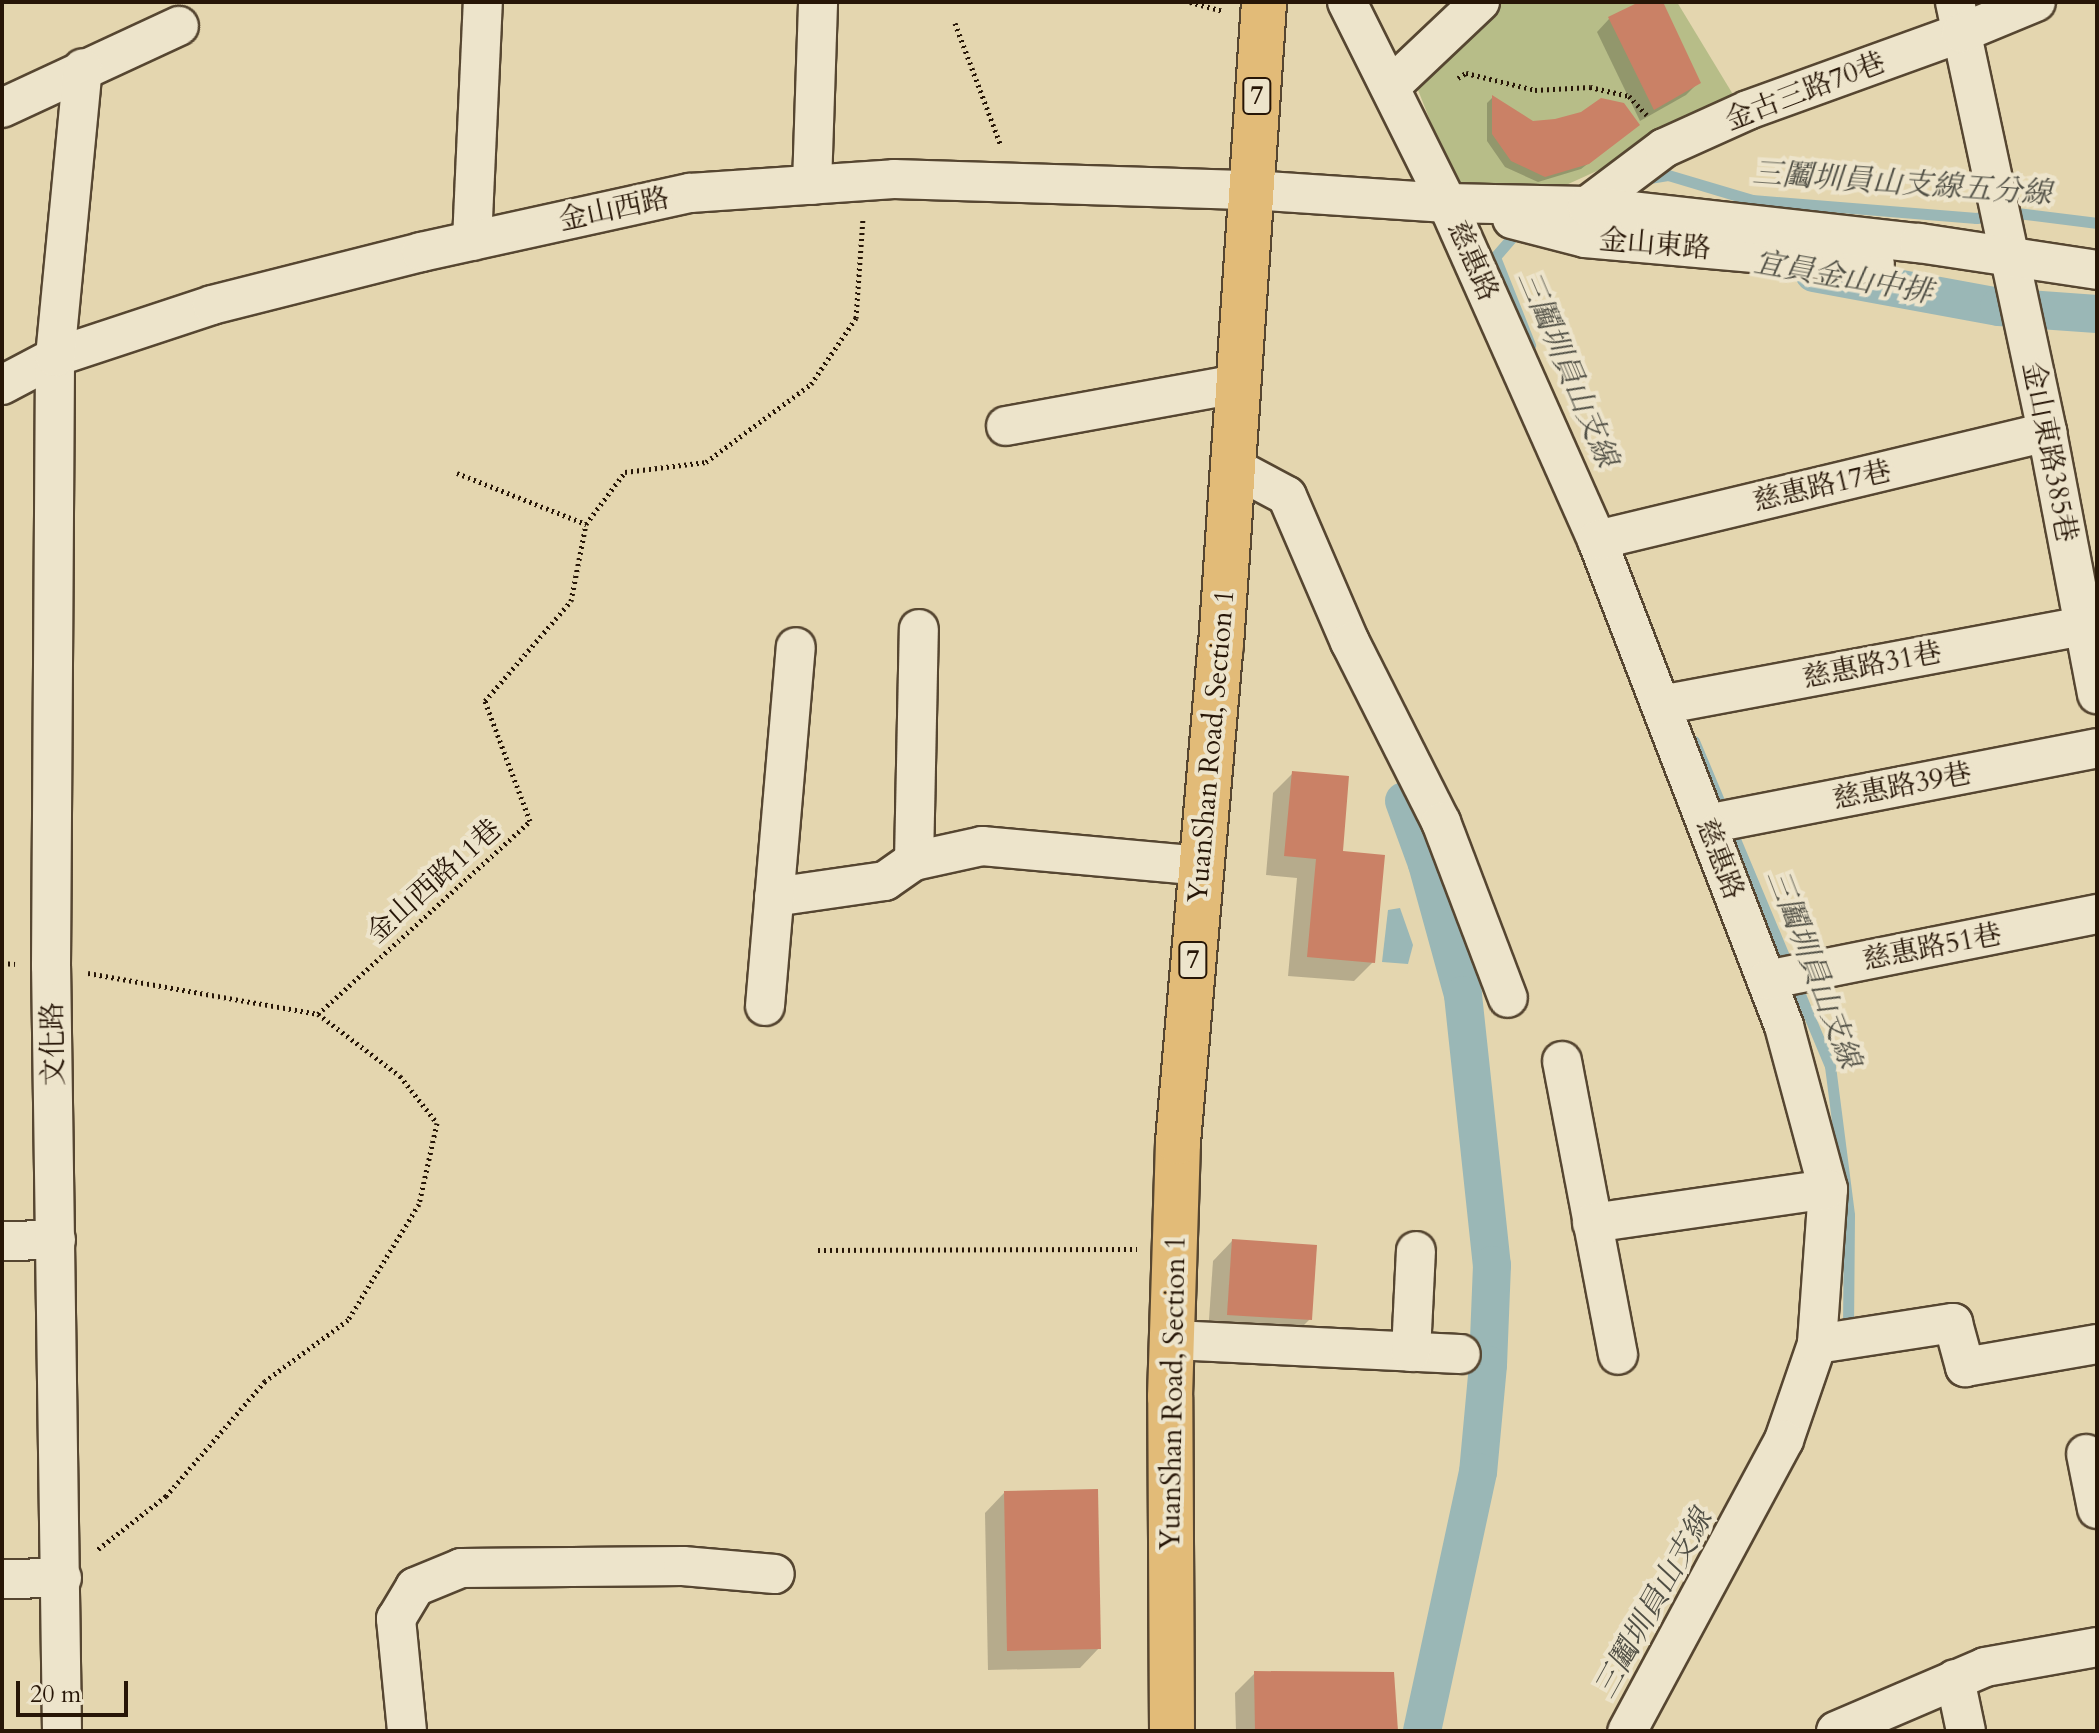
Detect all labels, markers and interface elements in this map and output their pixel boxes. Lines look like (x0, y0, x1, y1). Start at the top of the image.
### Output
street label: 金古三路70巷 (1720, 45, 1890, 137)
road number: 7 (1241, 74, 1273, 118)
water label: 三鬮圳員山支線五分線 (1751, 156, 2053, 212)
street label: 金山西路 (556, 181, 672, 237)
street label: 慈惠路 (1441, 216, 1505, 306)
street label: 金山東路 (1598, 222, 1712, 266)
water label: 宜員金山中排 (1751, 245, 1935, 311)
water label: 三鬮圳員山支線 (1509, 265, 1625, 473)
street label: 金山東路385巷 (2016, 359, 2084, 545)
street label: 慈惠路17巷 (1750, 454, 1894, 518)
street label: YuanShan Road, Section 1 (1181, 588, 1241, 904)
street label: 慈惠路31巷 (1800, 635, 1944, 695)
street label: 慈惠路39巷 (1830, 756, 1974, 816)
street label: 金山西路11巷 (360, 812, 508, 950)
street label: 慈惠路 (1689, 814, 1751, 904)
water label: 三鬮圳員山支線 (1759, 865, 1867, 1073)
street label: 慈惠路51巷 (1860, 917, 2004, 977)
road number: 7 (1177, 938, 1209, 982)
street label: 文化路 (35, 1002, 71, 1086)
street label: YuanShan Road, Section 1 (1153, 1235, 1193, 1551)
water label: 三鬮圳員山支線 (1587, 1503, 1721, 1705)
scale bar (20, 1665, 132, 1715)
text: 20 m (30, 1678, 81, 1711)

